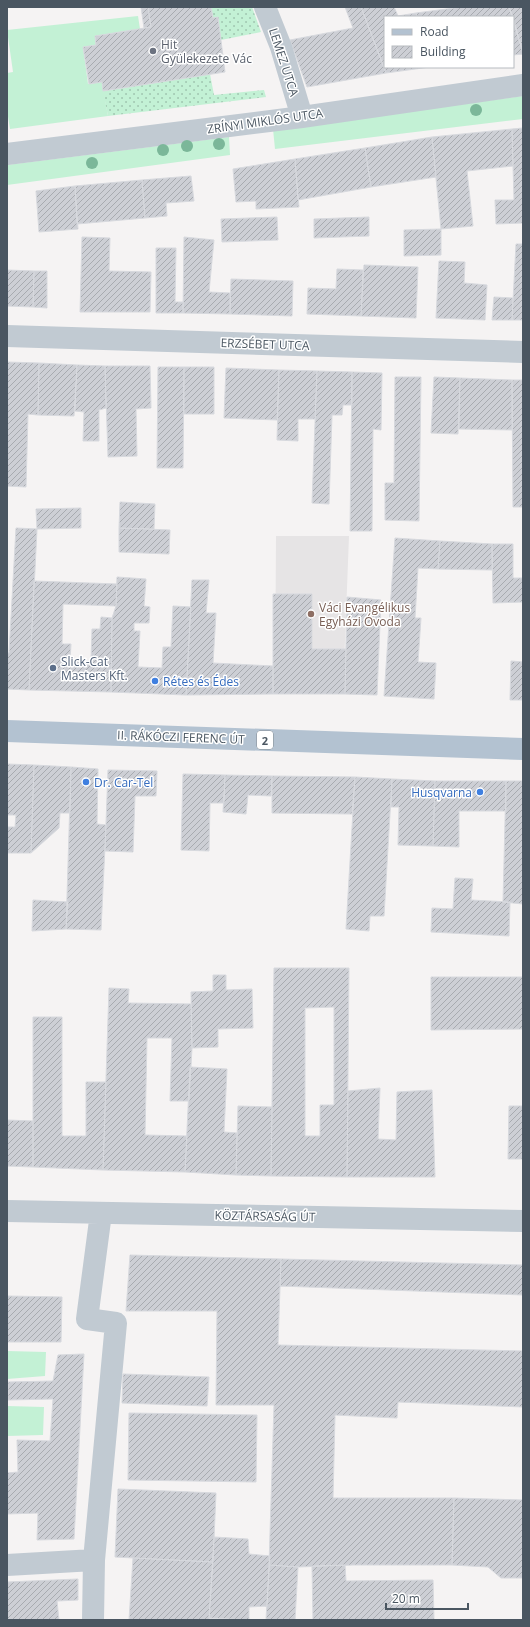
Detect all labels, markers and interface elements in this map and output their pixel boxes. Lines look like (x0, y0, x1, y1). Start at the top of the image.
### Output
legend (384, 16, 514, 68)
text: Road (420, 23, 449, 40)
street label: LEMEZ UTCA (265, 26, 303, 99)
place label: Hit Gyülekezete Vác (161, 36, 252, 67)
text: Building (420, 43, 466, 60)
marker: Hit Gyülekezete Vác (148, 46, 158, 56)
street label: ZRÍNYI MIKLÓS UTCA (206, 104, 325, 138)
street label: ERZSÉBET UTCA (220, 334, 310, 354)
place label: Váci Evangélikus Egyházi Óvoda (319, 599, 410, 630)
marker: Váci Evangélikus Egyházi Óvoda (306, 609, 316, 619)
place label: Slick-Cat Masters Kft. (61, 653, 128, 684)
marker: Slick-Cat Masters Kft. (48, 663, 58, 673)
place label: Rétes és Édes (163, 673, 239, 690)
marker: Rétes és Édes (150, 676, 160, 686)
street label: II. RÁKÓCZI FERENC ÚT (117, 726, 245, 748)
road number: 2 (257, 731, 273, 749)
place label: Dr. Car-Tel (94, 774, 153, 791)
marker: Dr. Car-Tel (81, 777, 91, 787)
place label: Husqvarna (411, 784, 472, 801)
marker: Husqvarna (475, 787, 485, 797)
street label: KÖZTÁRSASÁG ÚT (215, 1207, 316, 1225)
scale bar (386, 1585, 468, 1611)
text: 20 m (392, 1590, 420, 1607)

